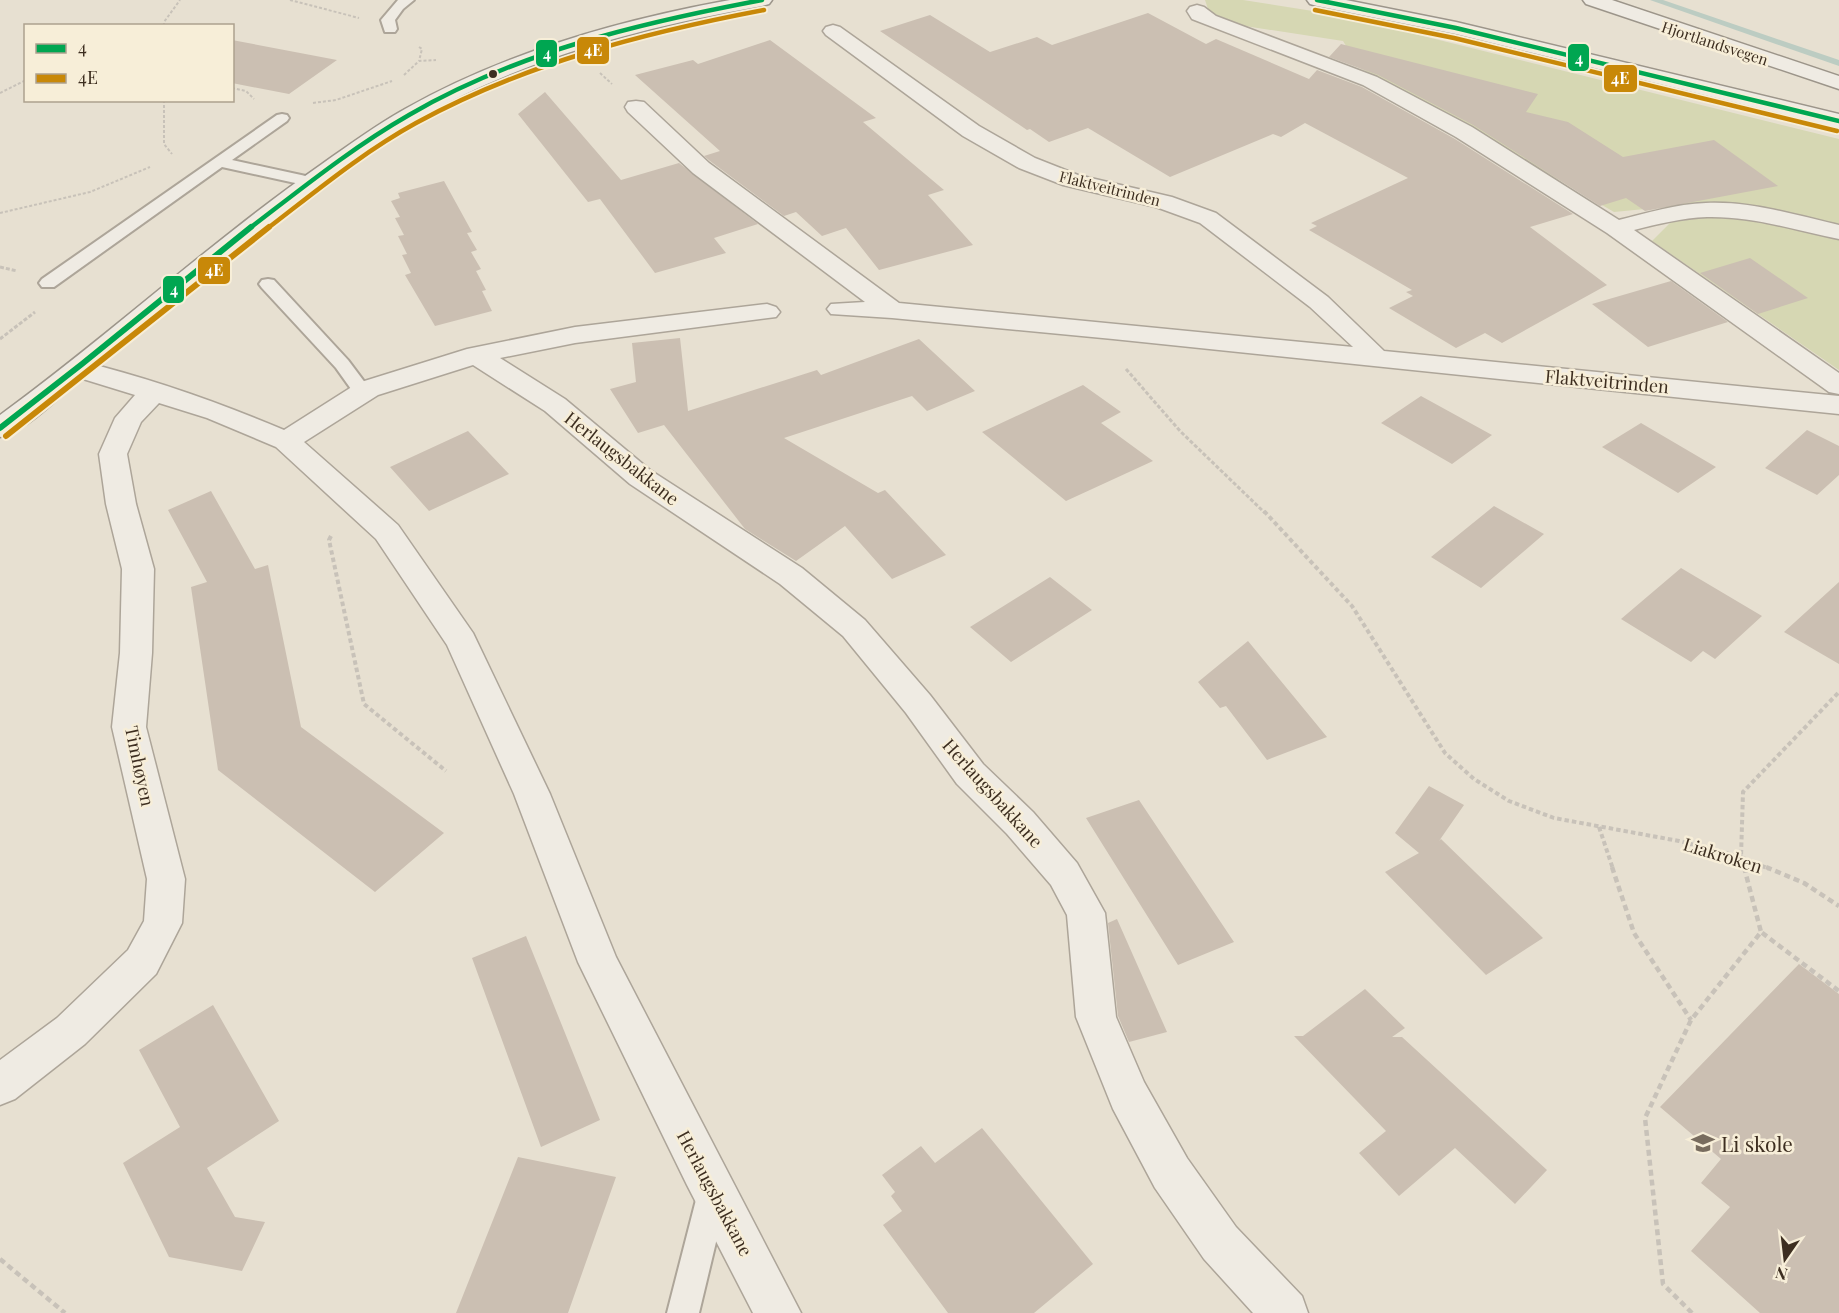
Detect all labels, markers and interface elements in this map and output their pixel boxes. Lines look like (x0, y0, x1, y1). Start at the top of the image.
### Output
street label: Hjortlandsvegen (1659, 16, 1771, 70)
legend (24, 24, 234, 102)
text: 4 (78, 35, 87, 59)
line badge: 4E (576, 36, 610, 65)
line badge: 4 (535, 39, 558, 68)
text: 4E (584, 39, 602, 60)
text: 4 (543, 42, 551, 63)
line badge: 4 (1567, 43, 1590, 72)
text: 4 (1575, 47, 1583, 68)
line badge: 4E (1603, 64, 1638, 93)
text: 4E (78, 65, 98, 89)
text: 4E (1611, 67, 1629, 88)
unlabelled marker (487, 68, 499, 80)
street label: Flaktveitrinden (1057, 166, 1163, 210)
line badge: 4E (197, 256, 231, 285)
text: 4E (205, 259, 223, 280)
line badge: 4 (162, 275, 185, 304)
text: 4 (170, 278, 178, 299)
street label: Flaktveitrinden (1544, 364, 1670, 398)
street label: Herlaugsbakkane (560, 406, 684, 510)
street label: Timhøyen (120, 724, 160, 809)
street label: Herlaugsbakkane (938, 733, 1048, 853)
street label: Liakroken (1681, 832, 1766, 878)
street label: Herlaugsbakkane (672, 1126, 758, 1260)
place label: Li skole (1721, 1129, 1793, 1157)
school or university icon: Li skole (1690, 1130, 1716, 1156)
north arrow (1755, 1229, 1815, 1289)
text: N (1773, 1262, 1789, 1286)

